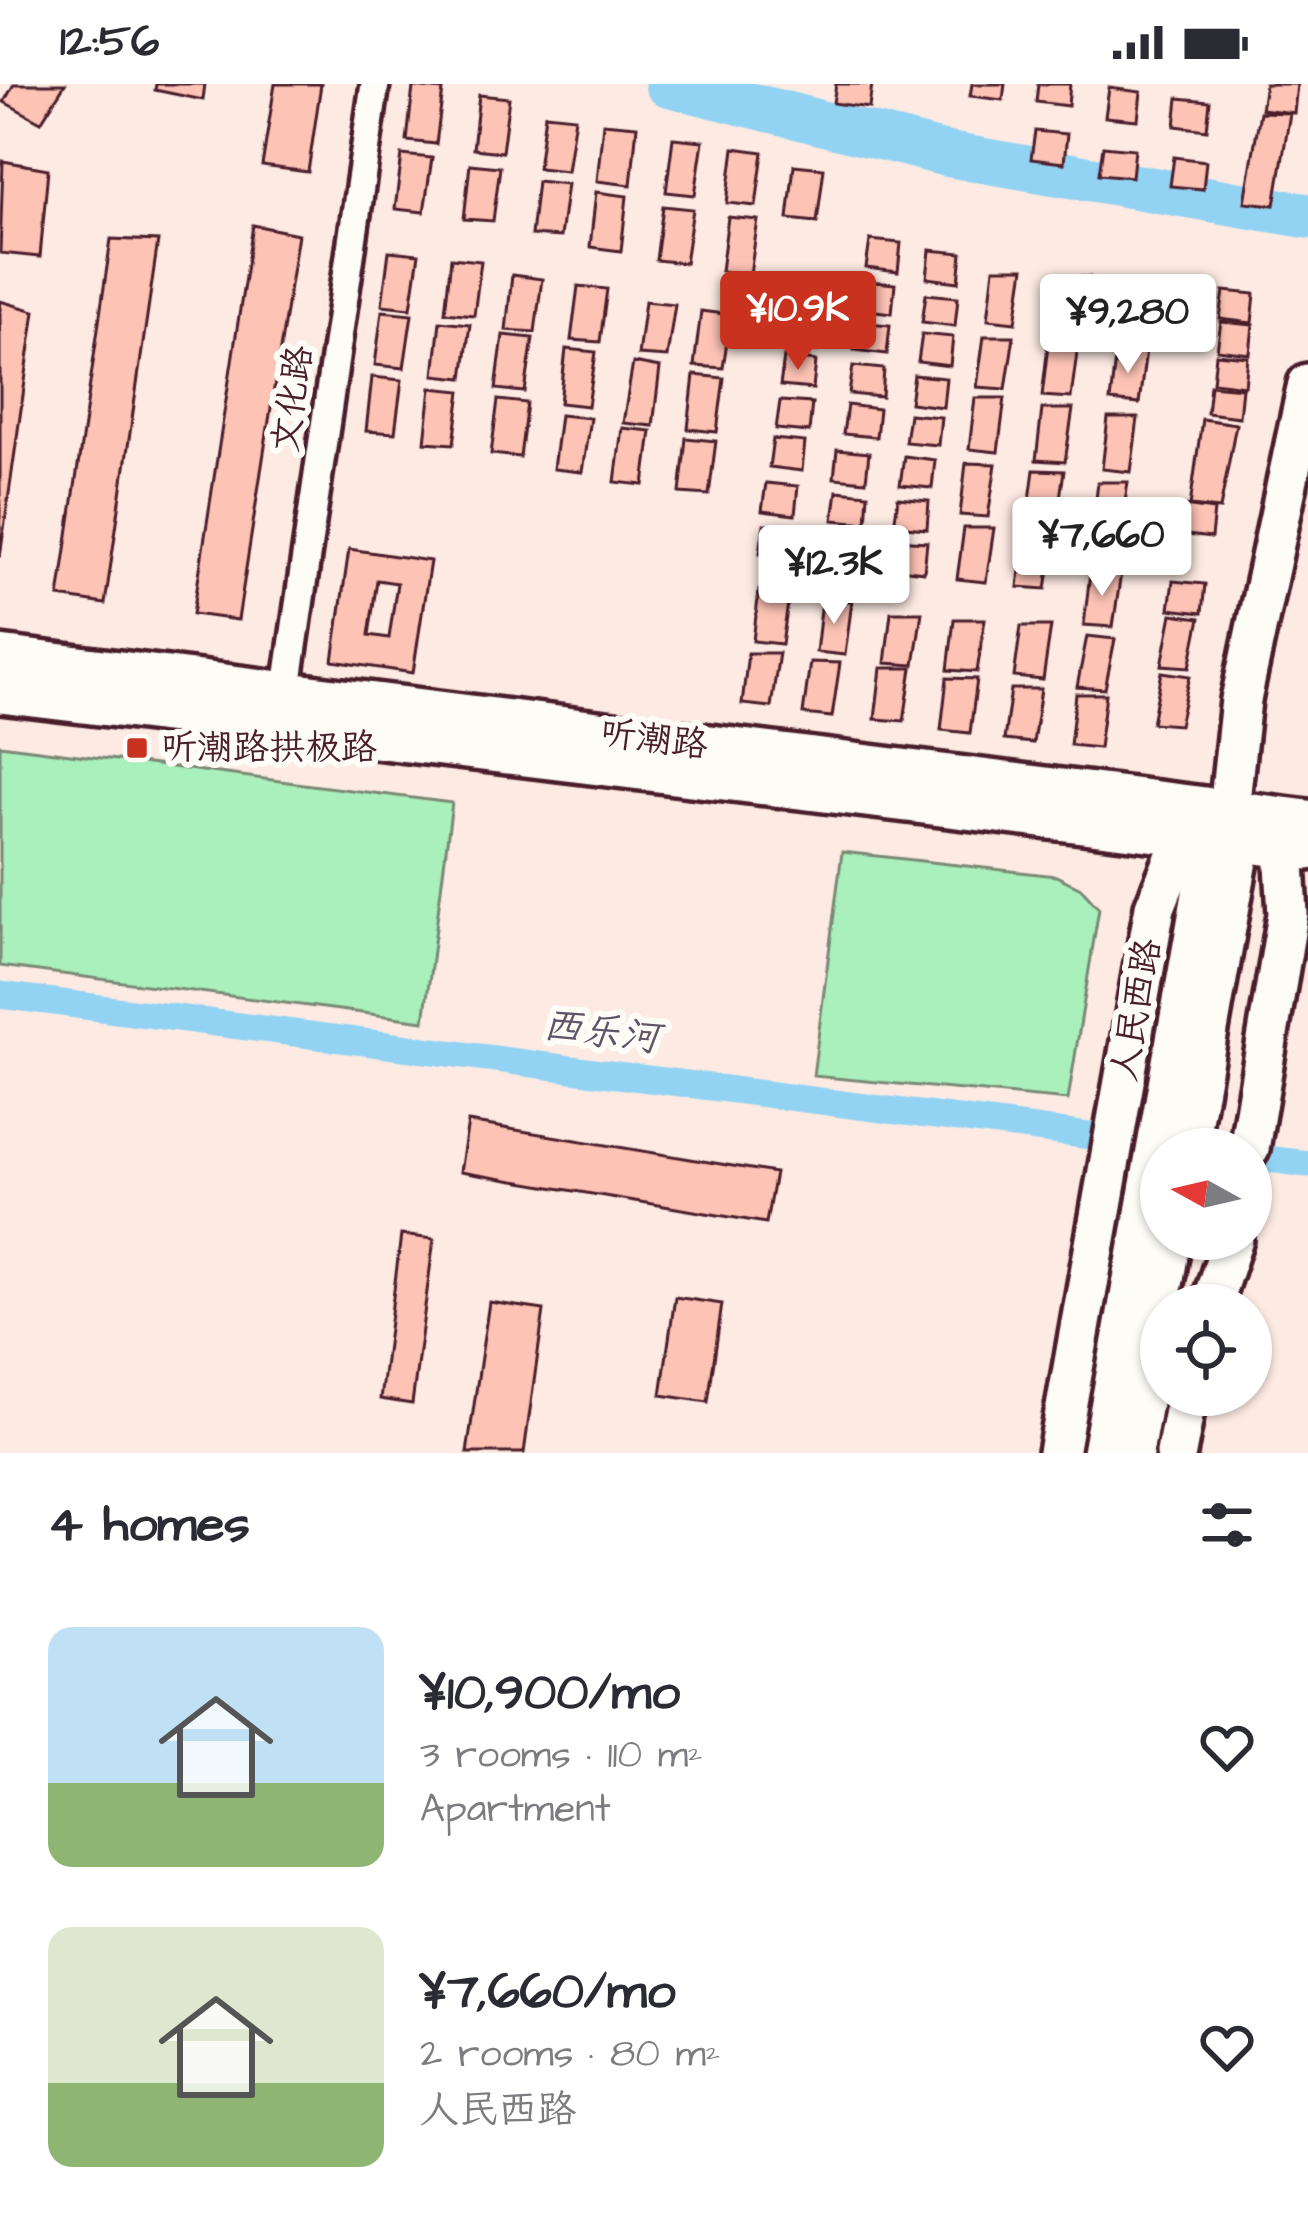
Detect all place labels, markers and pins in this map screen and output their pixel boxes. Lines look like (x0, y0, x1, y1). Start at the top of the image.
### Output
pin: ¥10.9K (700, 271, 896, 373)
pin: ¥9,280 (1030, 274, 1226, 376)
pin: ¥7,660 (1004, 497, 1200, 599)
pin: ¥12.3K (736, 525, 932, 627)
place label: 听潮路拱极路 (161, 723, 377, 774)
marker: 听潮路拱极路 (124, 735, 150, 761)

